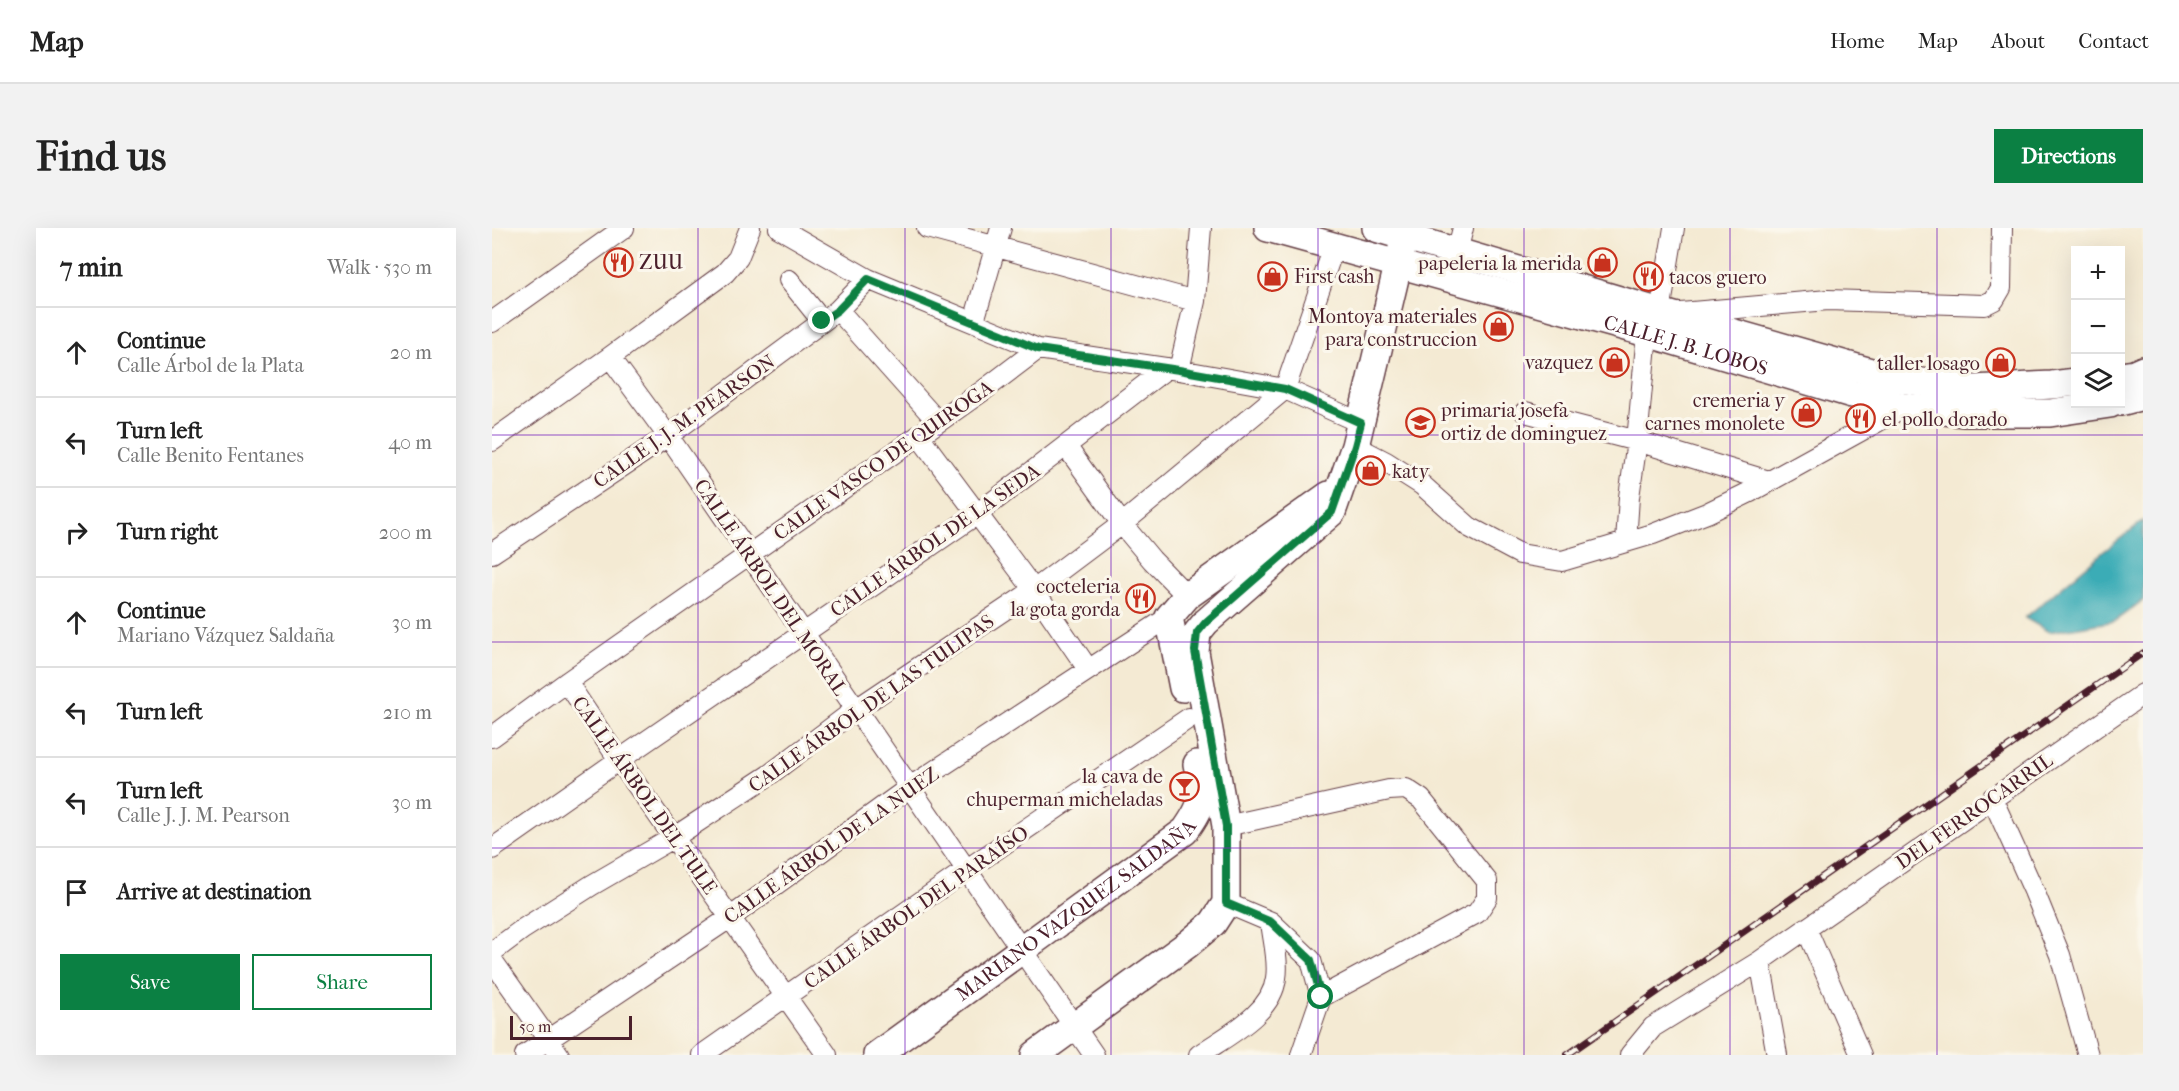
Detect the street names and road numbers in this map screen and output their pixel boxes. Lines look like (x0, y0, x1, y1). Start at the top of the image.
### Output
street label: CALLE J. B. LOBOS (1601, 311, 1771, 380)
street label: CALLE J. J. M. PEARSON (589, 350, 780, 493)
street label: CALLE VASCO DE QUIROGA (769, 375, 998, 545)
street label: CALLE ÁRBOL DE LA SEDA (825, 458, 1045, 622)
street label: CALLE ÁRBOL DEL MORAL (689, 474, 853, 700)
street label: CALLE ÁRBOL DE LAS TULIPAS (744, 609, 998, 797)
street label: CALLE ÁRBOL DEL TULE (567, 691, 723, 899)
street label: DEL FERROCARRIL (1892, 749, 2057, 874)
street label: CALLE ÁRBOL DE LA NUEZ (719, 761, 944, 929)
street label: MARIANO VAZQUEZ SALDAÑA (952, 815, 1202, 1006)
street label: CALLE ÁRBOL DEL PARAÍSO (799, 820, 1033, 994)

